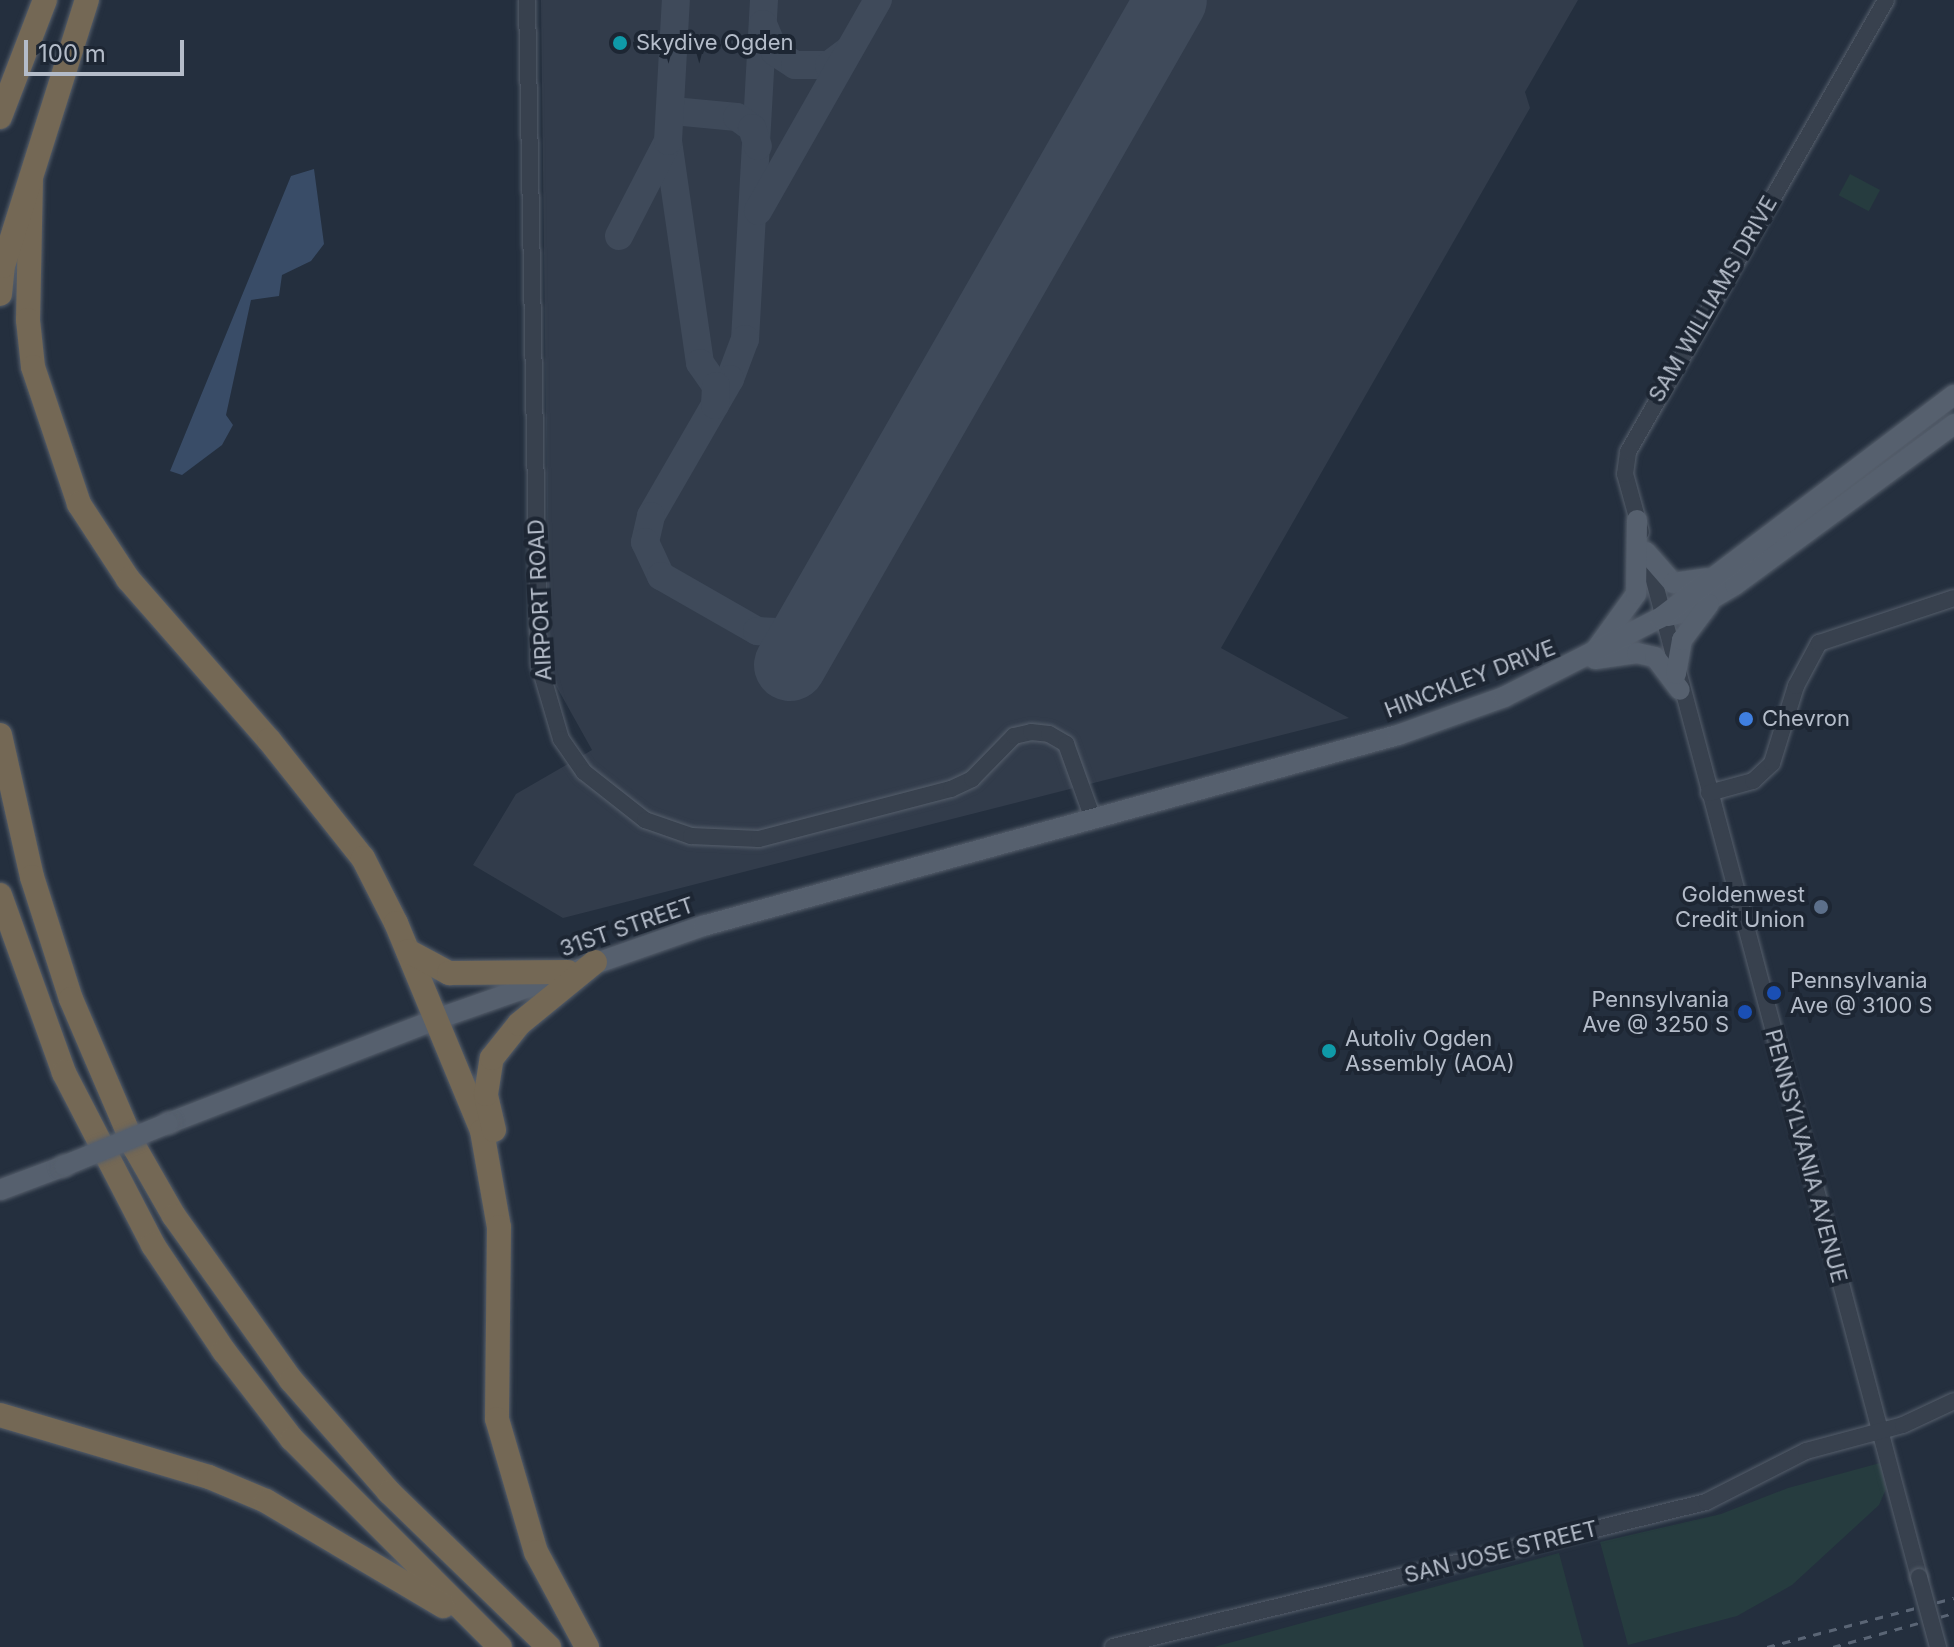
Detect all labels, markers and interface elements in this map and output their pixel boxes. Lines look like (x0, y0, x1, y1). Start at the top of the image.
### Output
scale bar (28, 24, 188, 74)
place label: Skydive Ogden (636, 30, 793, 56)
marker: Skydive Ogden (611, 34, 629, 52)
text: 100 m (38, 39, 106, 68)
street label: SAM WILLIAMS DRIVE (1643, 191, 1783, 407)
street label: AIRPORT ROAD (523, 518, 557, 682)
street label: HINCKLEY DRIVE (1381, 634, 1559, 724)
place label: Chevron (1762, 706, 1850, 732)
marker: Chevron (1737, 710, 1755, 728)
place label: Goldenwest Credit Union (1675, 881, 1805, 932)
street label: 31ST STREET (556, 892, 698, 962)
marker: Goldenwest Credit Union (1812, 898, 1830, 916)
place label: Pennsylvania Ave @ 3100 S (1790, 967, 1933, 1018)
marker: Pennsylvania Ave @ 3100 S (1765, 984, 1783, 1002)
place label: Pennsylvania Ave @ 3250 S (1582, 986, 1729, 1038)
marker: Pennsylvania Ave @ 3250 S (1736, 1003, 1754, 1021)
place label: Autoliv Ogden Assembly (AOA) (1345, 1025, 1515, 1076)
street label: PENNSYLVANIA AVENUE (1759, 1026, 1853, 1286)
marker: Autoliv Ogden Assembly (AOA) (1320, 1042, 1338, 1060)
street label: SAN JOSE STREET (1402, 1515, 1600, 1589)

